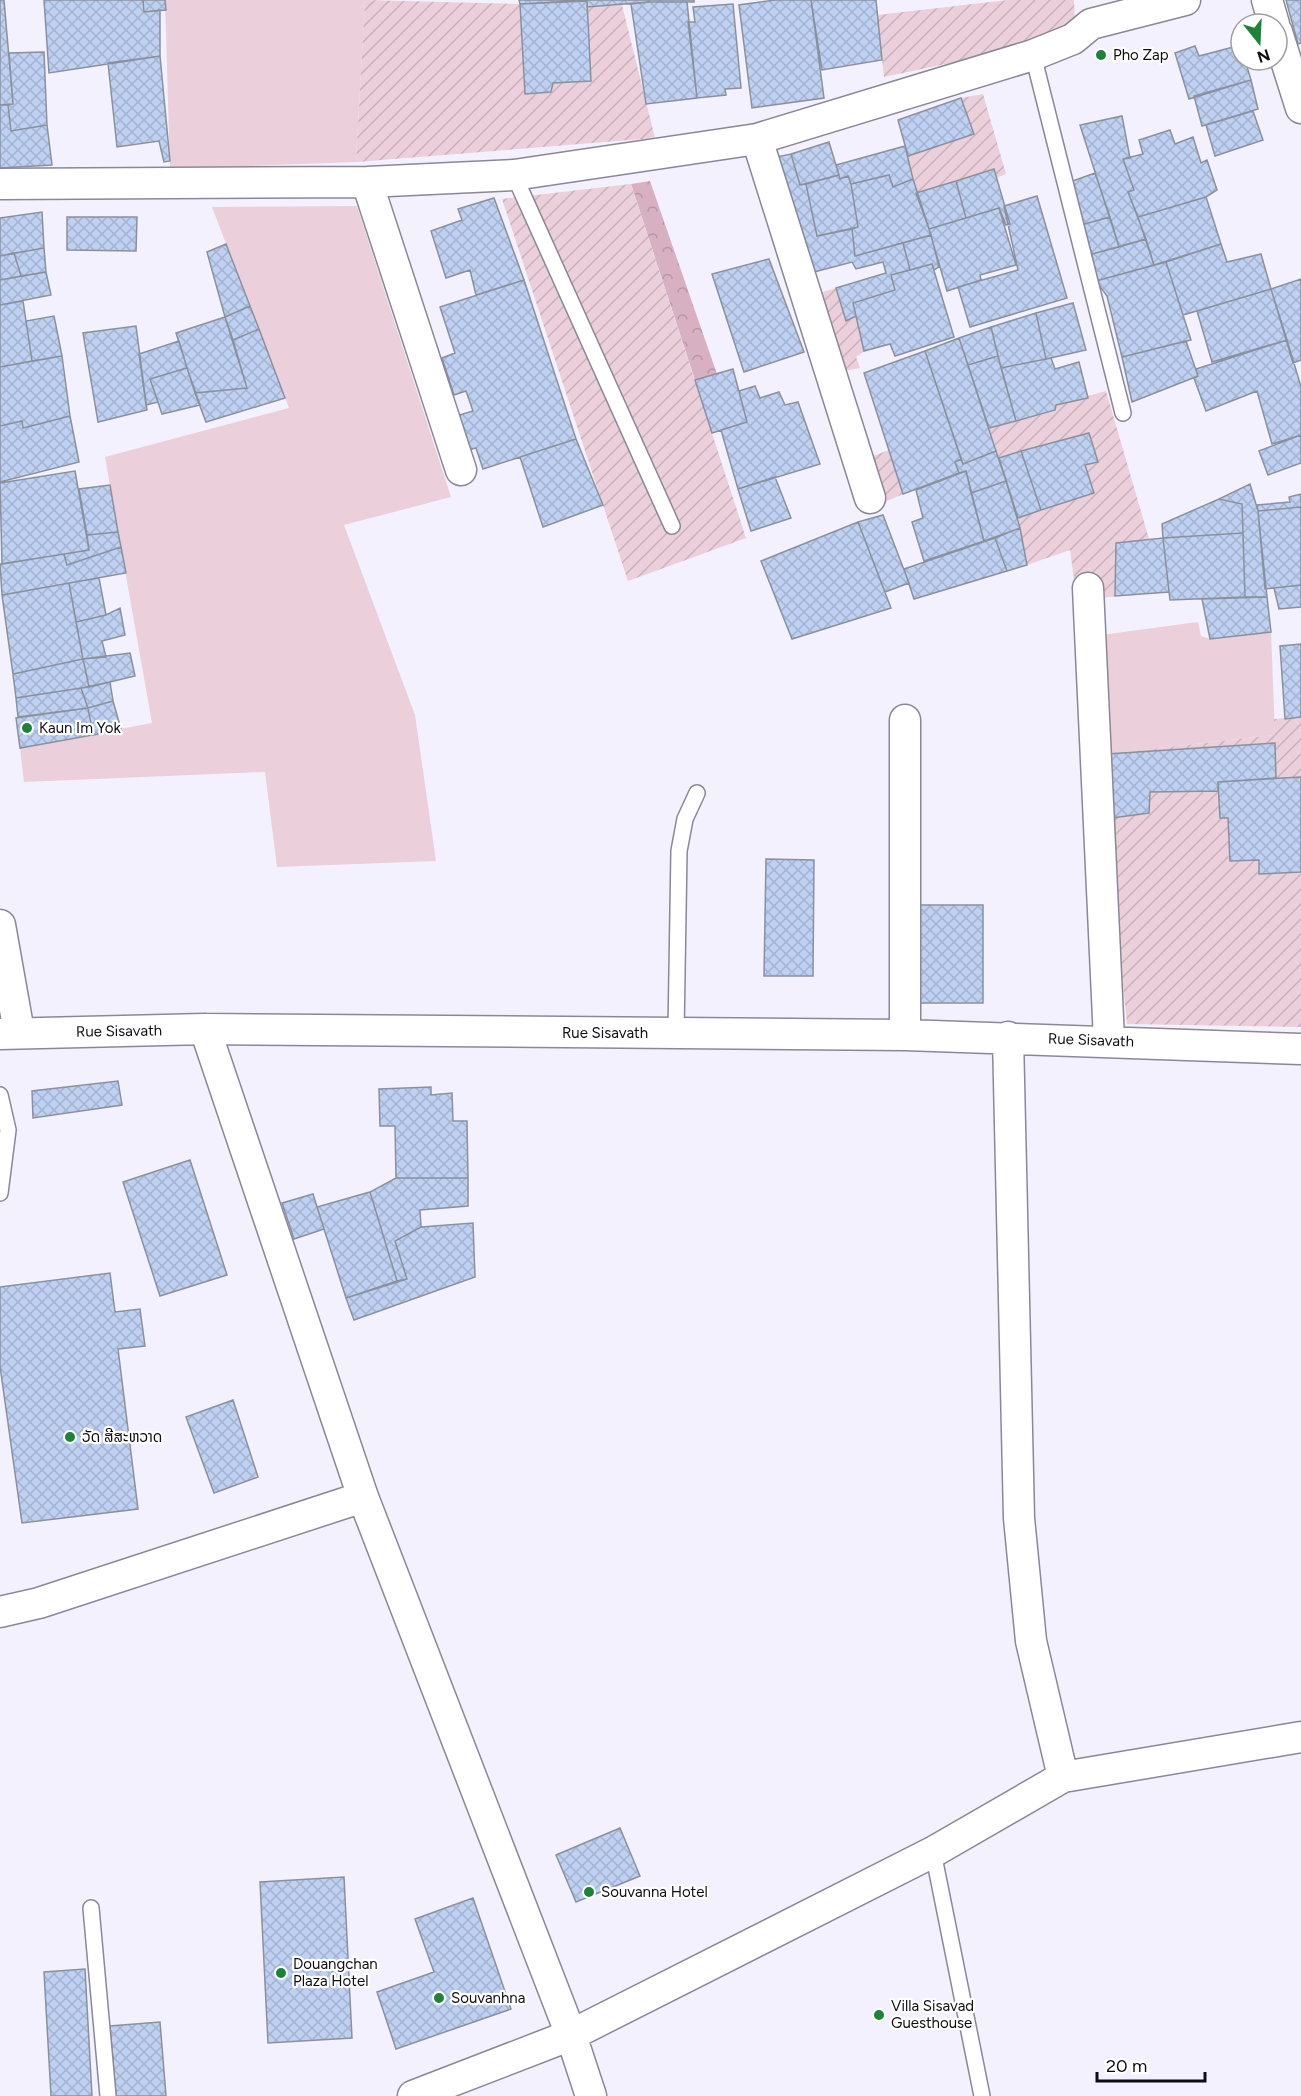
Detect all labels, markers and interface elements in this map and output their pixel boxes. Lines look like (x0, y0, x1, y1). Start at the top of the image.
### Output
north arrow (1229, 12, 1289, 72)
text: N (1255, 45, 1272, 67)
place label: Pho Zap (1113, 46, 1169, 64)
marker: Pho Zap (1094, 48, 1108, 62)
place label: Kaun Im Yok (39, 719, 122, 737)
marker: Kaun Im Yok (20, 721, 34, 735)
street label: Rue Sisavath (76, 1021, 162, 1041)
street label: Rue Sisavath (562, 1024, 648, 1042)
street label: Rue Sisavath (1048, 1030, 1134, 1050)
place label: ວັດ ສີສະຫວາດ (82, 1428, 162, 1446)
marker: ວັດ ສີສະຫວາດ (63, 1430, 77, 1444)
place label: Souvanna Hotel (601, 1883, 708, 1901)
marker: Souvanna Hotel (582, 1885, 596, 1899)
place label: Douangchan Plaza Hotel (293, 1955, 378, 1990)
marker: Douangchan Plaza Hotel (274, 1966, 288, 1980)
place label: Souvanhna (451, 1989, 525, 2007)
marker: Souvanhna (432, 1991, 446, 2005)
place label: Villa Sisavad Guesthouse (891, 1997, 974, 2032)
marker: Villa Sisavad Guesthouse (872, 2008, 886, 2022)
scale bar (1097, 2045, 1205, 2083)
text: 20 m (1106, 2055, 1147, 2077)

